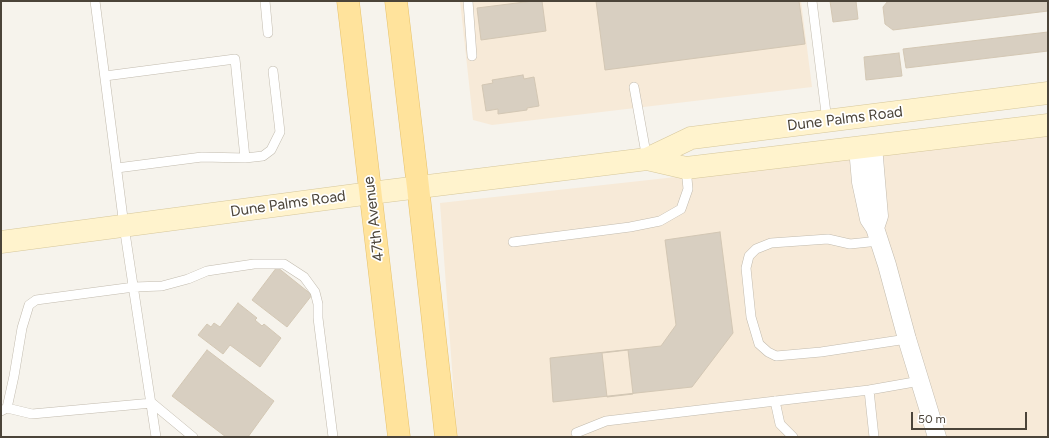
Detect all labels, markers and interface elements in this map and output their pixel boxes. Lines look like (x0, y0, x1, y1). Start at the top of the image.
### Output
street label: Dune Palms Road (786, 103, 904, 135)
street label: 47th Avenue (360, 175, 388, 263)
street label: Dune Palms Road (229, 187, 347, 221)
scale bar (913, 404, 1029, 430)
text: 50 m (918, 412, 946, 426)

